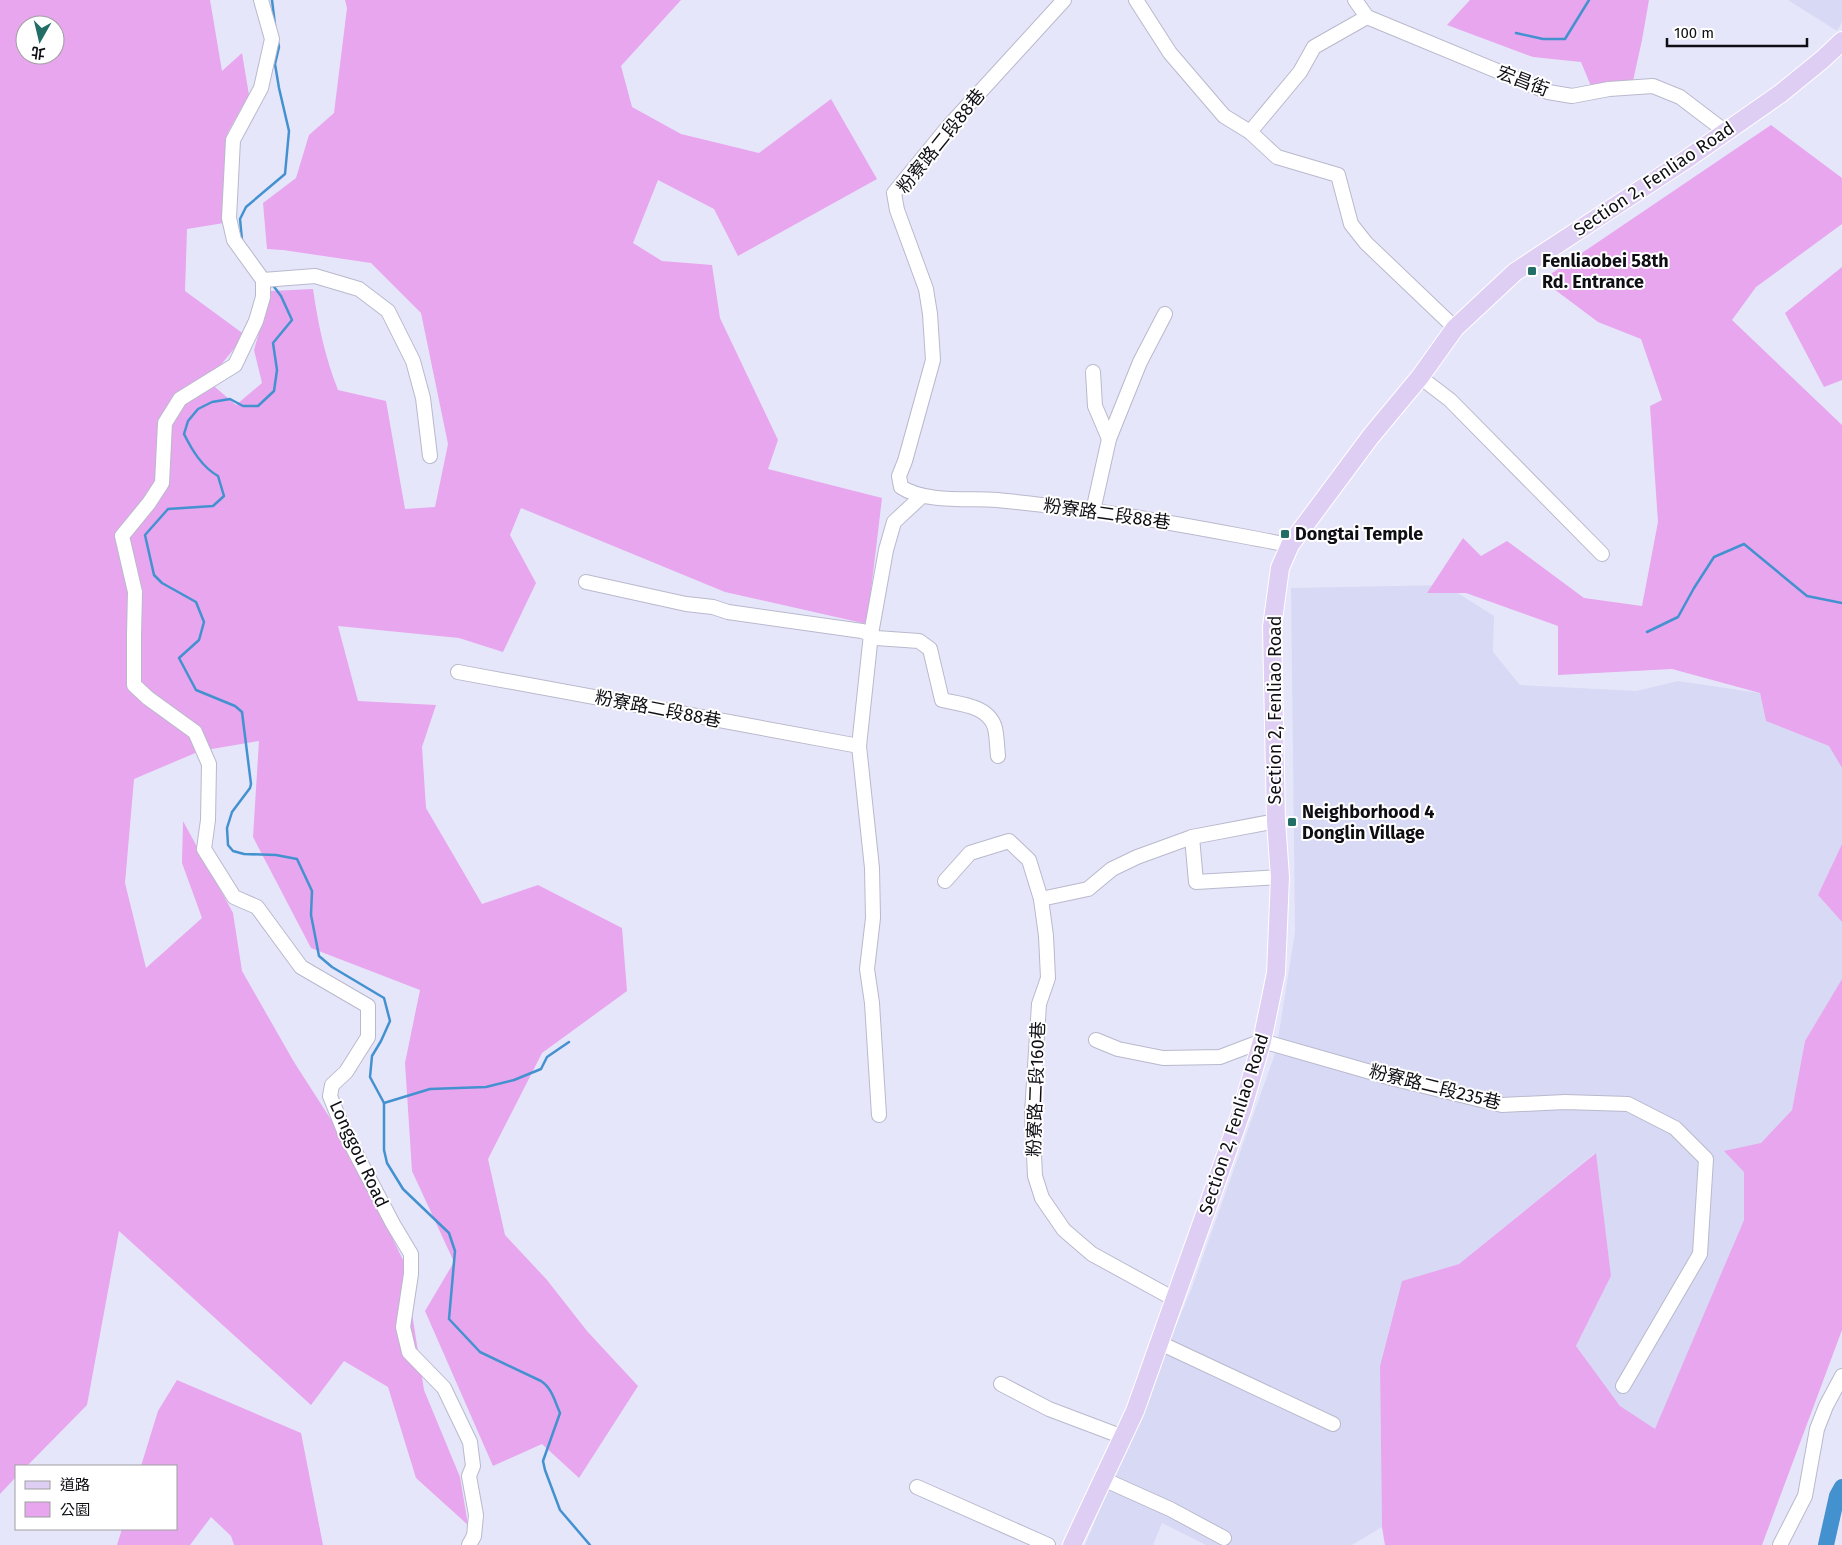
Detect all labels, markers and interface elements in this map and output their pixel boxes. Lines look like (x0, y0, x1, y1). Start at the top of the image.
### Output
north arrow (15, 15, 65, 65)
scale bar (1667, 15, 1807, 47)
text: 100 m (1674, 24, 1714, 42)
text: 北 (30, 43, 46, 62)
street label: 宏昌街 (1494, 61, 1552, 101)
street label: 粉寮路二段88巷 (892, 84, 990, 198)
street label: Section 2, Fenliao Road (1569, 117, 1739, 241)
place label: Fenliaobei 58th Rd. Entrance (1542, 250, 1669, 293)
marker: Fenliaobei 58th Rd. Entrance (1526, 265, 1538, 277)
street label: 粉寮路二段88巷 (1042, 494, 1172, 534)
place label: Dongtai Temple (1295, 523, 1423, 545)
marker: Dongtai Temple (1279, 528, 1291, 540)
street label: Section 2, Fenliao Road (1264, 615, 1286, 805)
street label: 粉寮路二段88巷 (593, 686, 723, 732)
place label: Neighborhood 4 Donglin Village (1302, 801, 1434, 844)
marker: Neighborhood 4 Donglin Village (1286, 816, 1298, 828)
street label: 粉寮路二段160巷 (1023, 1021, 1049, 1157)
street label: Section 2, Fenliao Road (1194, 1031, 1274, 1217)
street label: 粉寮路二段235巷 (1367, 1060, 1503, 1114)
street label: Longgou Road (325, 1097, 393, 1211)
legend (15, 1465, 178, 1530)
text: 道路 (60, 1476, 90, 1494)
text: 公園 (60, 1501, 90, 1519)

